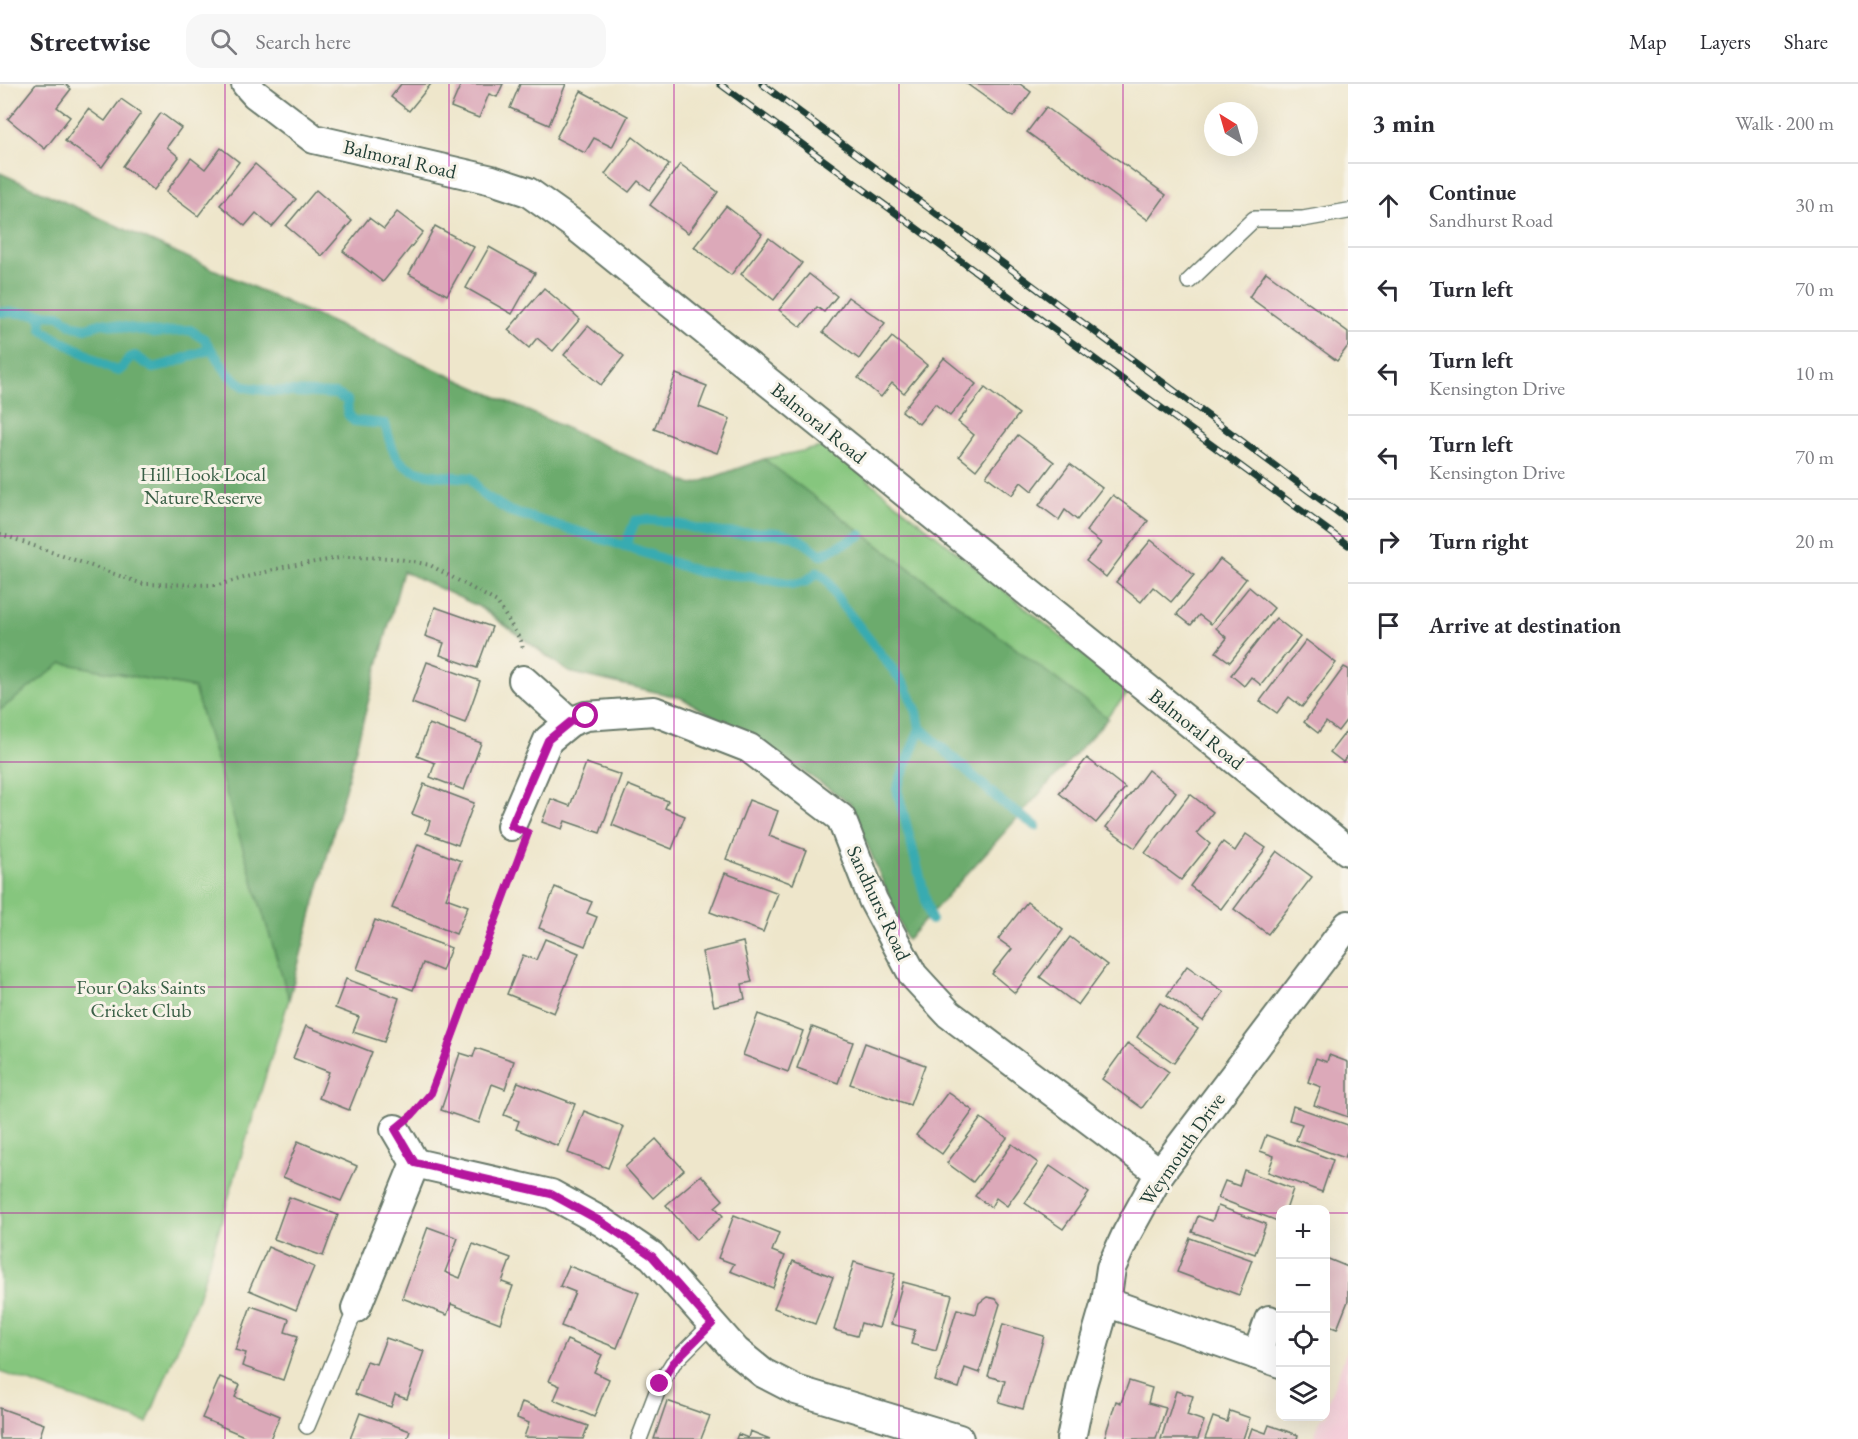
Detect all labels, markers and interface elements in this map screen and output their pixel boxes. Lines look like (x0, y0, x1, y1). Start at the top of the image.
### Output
search box (186, 14, 606, 68)
text: Streetwise (30, 23, 150, 59)
icon: search (207, 25, 240, 58)
text: Search here (255, 27, 351, 56)
text: Map (1629, 28, 1667, 55)
text: Layers (1700, 28, 1751, 55)
text: Share (1784, 28, 1828, 55)
north arrow (1204, 102, 1258, 156)
text: 3 min (1372, 106, 1435, 140)
text: Walk · 200 m (1735, 110, 1834, 136)
street label: Balmoral Road (341, 133, 460, 185)
text: Continue (1429, 178, 1516, 207)
icon: ahead (1372, 189, 1405, 222)
text: 30 m (1795, 192, 1834, 218)
text: Sandhurst Road (1429, 207, 1553, 233)
icon: left (1372, 273, 1405, 306)
text: Turn left (1429, 275, 1513, 304)
text: 70 m (1795, 276, 1834, 302)
text: Turn left (1429, 346, 1513, 375)
icon: left (1372, 357, 1405, 390)
text: 10 m (1795, 360, 1834, 386)
text: Kensington Drive (1429, 375, 1565, 401)
street label: Balmoral Road (766, 377, 873, 470)
text: Turn left (1429, 430, 1513, 459)
icon: left (1372, 441, 1405, 474)
text: 70 m (1795, 444, 1834, 470)
text: Kensington Drive (1429, 459, 1565, 485)
park label: Hill Hook Local Nature Reserve (140, 461, 266, 510)
icon: right (1372, 525, 1405, 558)
text: Turn right (1429, 527, 1528, 556)
text: 20 m (1795, 528, 1834, 554)
icon: arrive (1372, 609, 1405, 642)
text: Arrive at destination (1429, 611, 1621, 640)
street label: Balmoral Road (1144, 683, 1251, 776)
route start (572, 702, 598, 728)
street label: Sandhurst Road (841, 841, 917, 966)
park label: Four Oaks Saints Cricket Club (76, 974, 206, 1023)
street label: Weymouth Drive (1133, 1087, 1231, 1211)
map controls (1276, 1205, 1330, 1421)
button: + (1276, 1205, 1330, 1259)
button: − (1276, 1259, 1330, 1313)
button: locate (1276, 1313, 1330, 1367)
button: layers (1276, 1367, 1330, 1421)
route end (646, 1370, 672, 1396)

